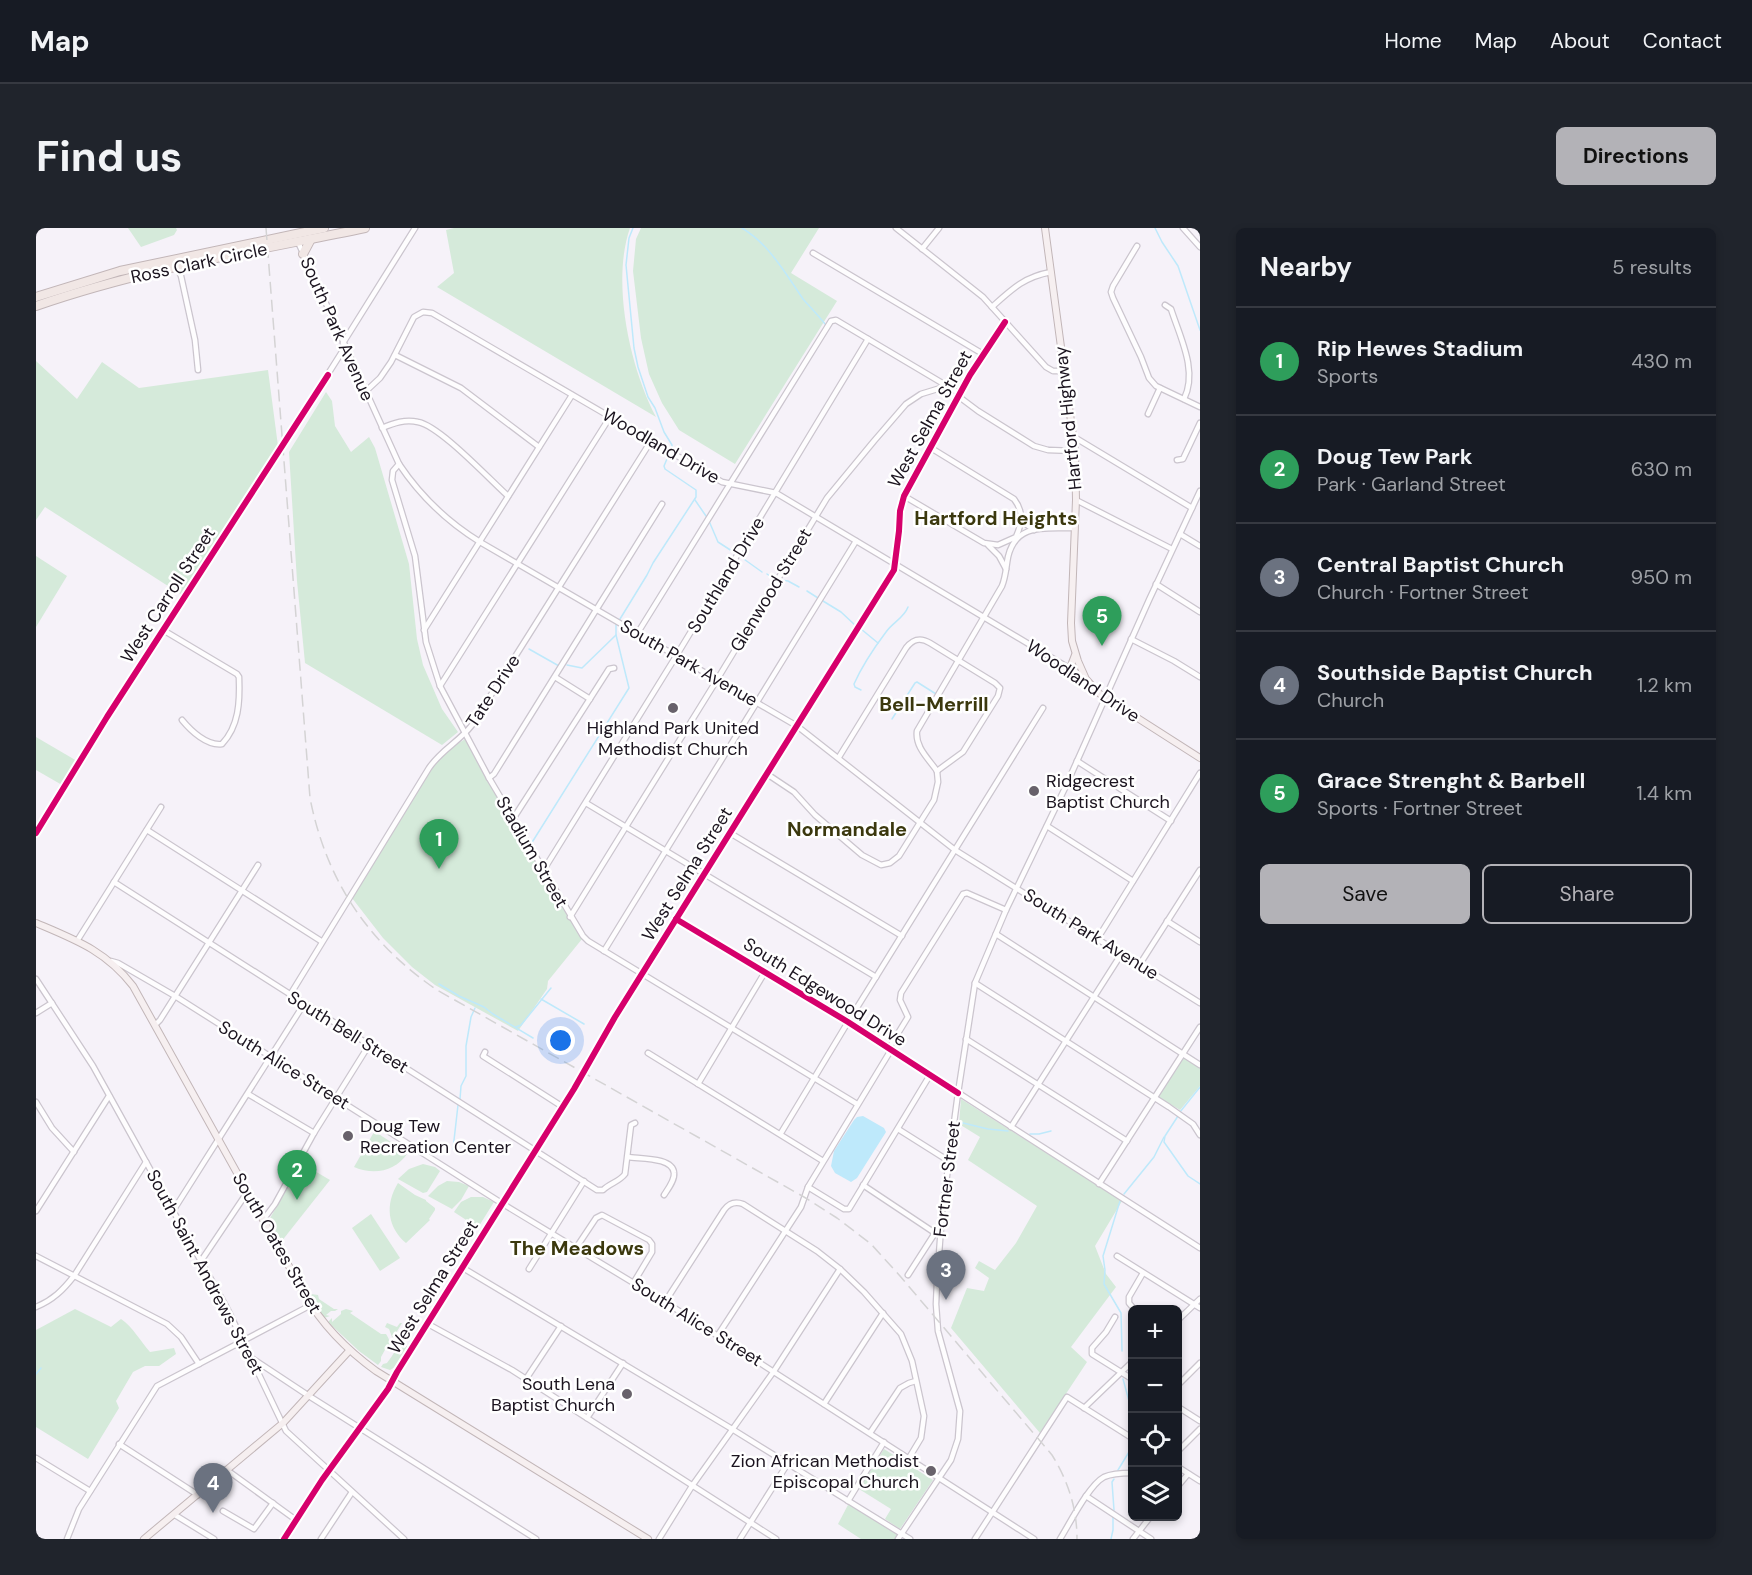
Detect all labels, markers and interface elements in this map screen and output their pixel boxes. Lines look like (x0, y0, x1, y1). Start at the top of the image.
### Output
text: Map (30, 23, 90, 60)
text: Home (1384, 27, 1442, 55)
text: Map (1475, 27, 1517, 55)
text: About (1550, 27, 1610, 55)
text: Contact (1643, 27, 1722, 55)
button: Directions (1556, 127, 1716, 185)
text: Find us (36, 129, 182, 184)
street label: Ross Clark Circle (129, 237, 269, 289)
text: Nearby (1260, 250, 1352, 284)
street label: South Park Avenue (294, 253, 380, 405)
text: 5 results (1612, 254, 1692, 280)
text: Rip Hewes Stadium (1317, 334, 1523, 363)
street label: Hartford Highway (1049, 345, 1087, 491)
street label: West Selma Street (882, 346, 978, 492)
text: 1 (1276, 348, 1283, 374)
text: 430 m (1631, 348, 1692, 374)
text: Sports (1317, 363, 1378, 389)
street label: Woodland Drive (598, 403, 724, 489)
text: Doug Tew Park (1317, 442, 1472, 471)
text: 2 (1274, 456, 1285, 482)
text: 630 m (1631, 456, 1692, 482)
text: Park · Garland Street (1317, 471, 1506, 497)
district label: Hartford Heights (914, 505, 1078, 531)
street label: Southland Drive (682, 512, 770, 638)
street label: West Carroll Street (115, 522, 221, 668)
street label: Glenwood Street (725, 524, 817, 656)
text: Central Baptist Church (1317, 550, 1564, 579)
text: 3 (1273, 564, 1286, 590)
text: 950 m (1630, 564, 1692, 590)
text: Church · Fortner Street (1317, 579, 1528, 605)
pin: 5 (1082, 596, 1122, 646)
street label: South Park Avenue (616, 614, 762, 712)
street label: Woodland Drive (1022, 634, 1144, 728)
street label: Tate Drive (460, 650, 526, 732)
text: Southside Baptist Church (1317, 658, 1593, 687)
text: 4 (1273, 672, 1286, 698)
text: 1.2 km (1637, 672, 1692, 698)
text: Church (1317, 687, 1384, 713)
district label: Bell-Merrill (879, 691, 989, 717)
marker: Highland Park United Methodist Church (666, 701, 680, 715)
place label: Highland Park United Methodist Church (587, 716, 759, 761)
text: Grace Strenght & Barbell (1317, 766, 1585, 795)
place label: Ridgecrest Baptist Church (1046, 769, 1170, 814)
text: 5 (1273, 780, 1286, 806)
text: 1.4 km (1636, 780, 1692, 806)
marker: Ridgecrest Baptist Church (1027, 784, 1041, 798)
street label: Stadium Street (490, 792, 574, 912)
text: Sports · Fortner Street (1317, 795, 1522, 821)
street label: West Selma Street (636, 803, 738, 945)
district label: Normandale (787, 816, 907, 842)
pin: 1 (420, 820, 458, 869)
button: Save (1260, 864, 1470, 924)
button: Share (1482, 864, 1692, 924)
street label: South Park Avenue (1019, 883, 1163, 985)
street label: South Edgewood Drive (739, 932, 911, 1052)
street label: South Bell Street (283, 985, 413, 1079)
street label: South Alice Street (214, 1015, 354, 1115)
your location (546, 1026, 575, 1055)
place label: Doug Tew Recreation Center (360, 1114, 511, 1159)
street label: Fortner Street (928, 1120, 966, 1238)
marker: Doug Tew Recreation Center (341, 1129, 355, 1143)
pin: 2 (278, 1150, 316, 1200)
street label: South Saint Andrews Street (141, 1165, 269, 1379)
street label: South Oates Street (227, 1168, 327, 1318)
street label: West Selma Street (382, 1216, 484, 1358)
district label: The Meadows (510, 1235, 644, 1261)
pin: 3 (926, 1250, 966, 1300)
street label: South Alice Street (627, 1272, 767, 1372)
map controls (1128, 1305, 1182, 1521)
button: + (1128, 1305, 1182, 1359)
button: − (1128, 1359, 1182, 1413)
place label: South Lena Baptist Church (491, 1372, 615, 1417)
marker: South Lena Baptist Church (620, 1387, 634, 1401)
button: locate (1128, 1413, 1182, 1467)
place label: Zion African Methodist Episcopal Church (731, 1449, 919, 1494)
pin: 4 (194, 1464, 232, 1513)
marker: Zion African Methodist Episcopal Church (924, 1464, 938, 1478)
button: layers (1128, 1467, 1182, 1521)

